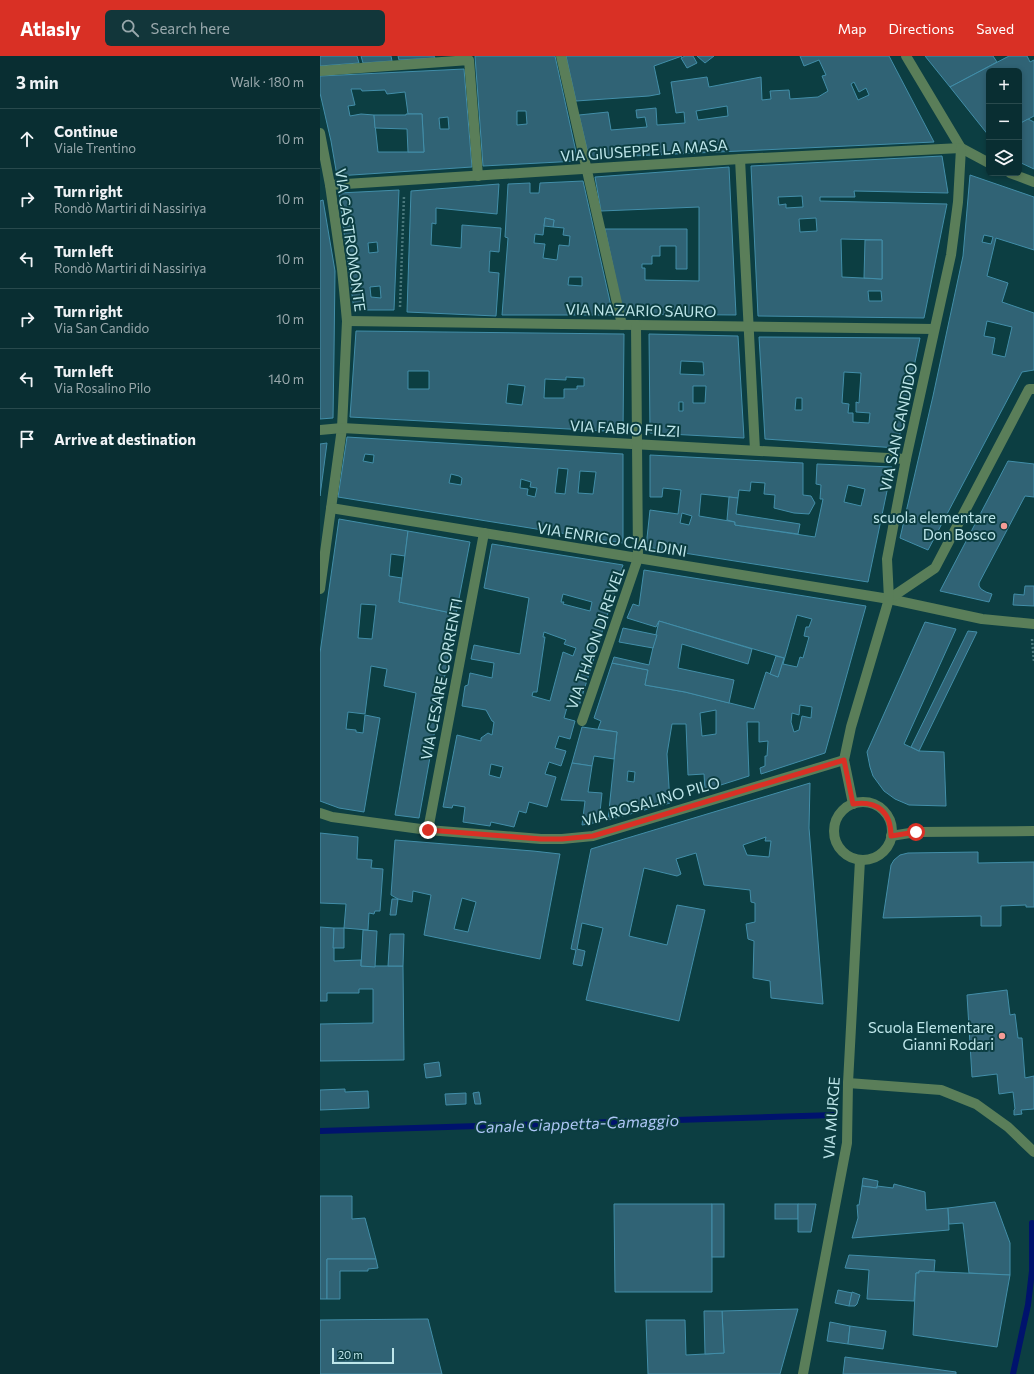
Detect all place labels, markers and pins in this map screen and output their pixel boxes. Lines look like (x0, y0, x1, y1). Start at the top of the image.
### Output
place label: scuola elementare Don Bosco (873, 508, 996, 543)
marker: scuola elementare Don Bosco (999, 521, 1009, 531)
place label: Scuola Elementare Gianni Rodari (868, 1018, 994, 1053)
marker: Scuola Elementare Gianni Rodari (997, 1031, 1007, 1041)

